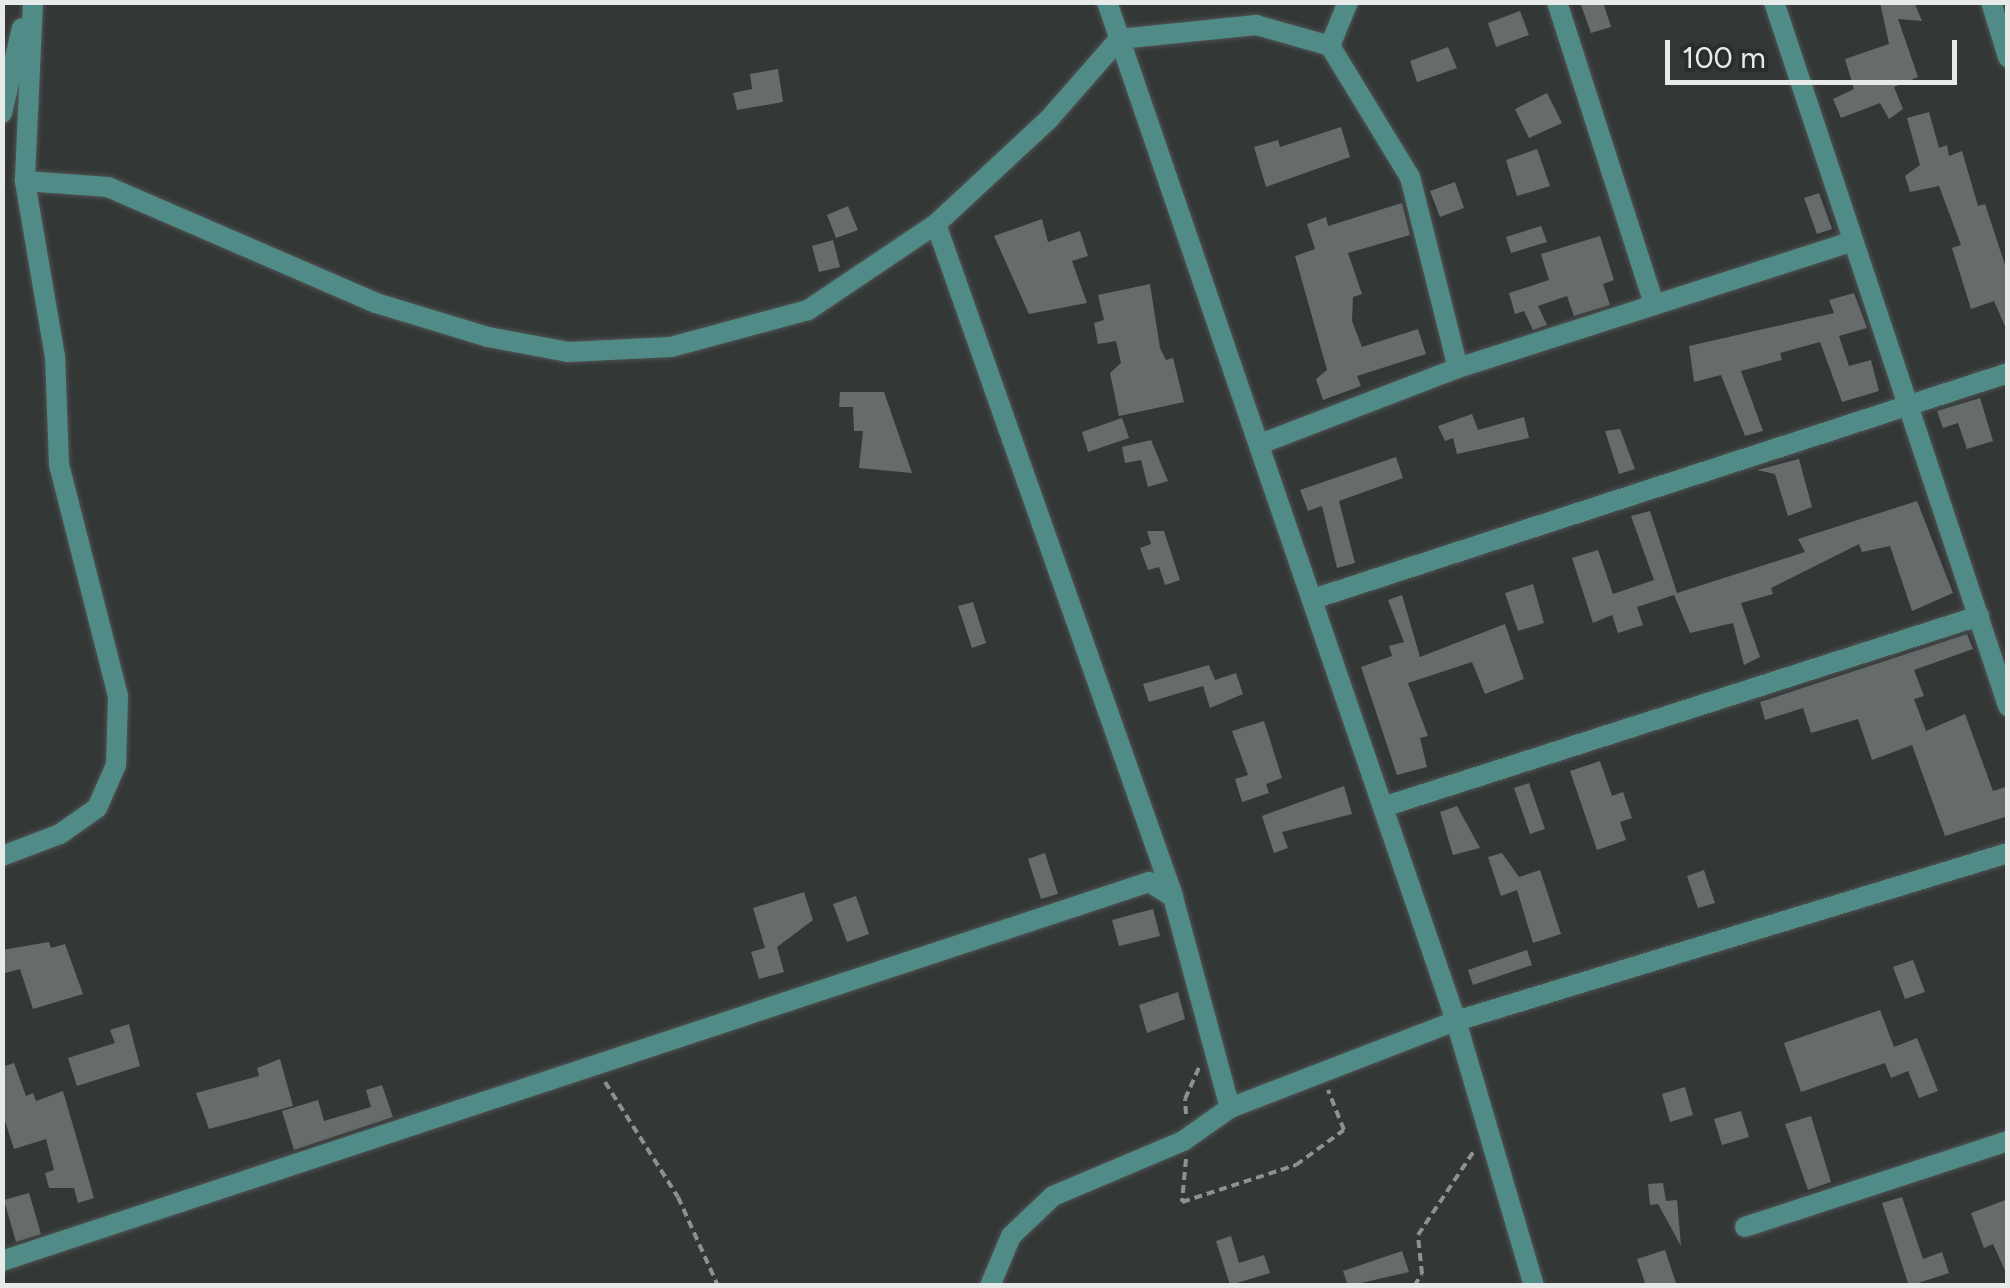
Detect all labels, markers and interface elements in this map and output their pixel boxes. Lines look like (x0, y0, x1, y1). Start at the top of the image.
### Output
scale bar (1670, 20, 1962, 82)
text: 100 m (1682, 39, 1766, 76)

